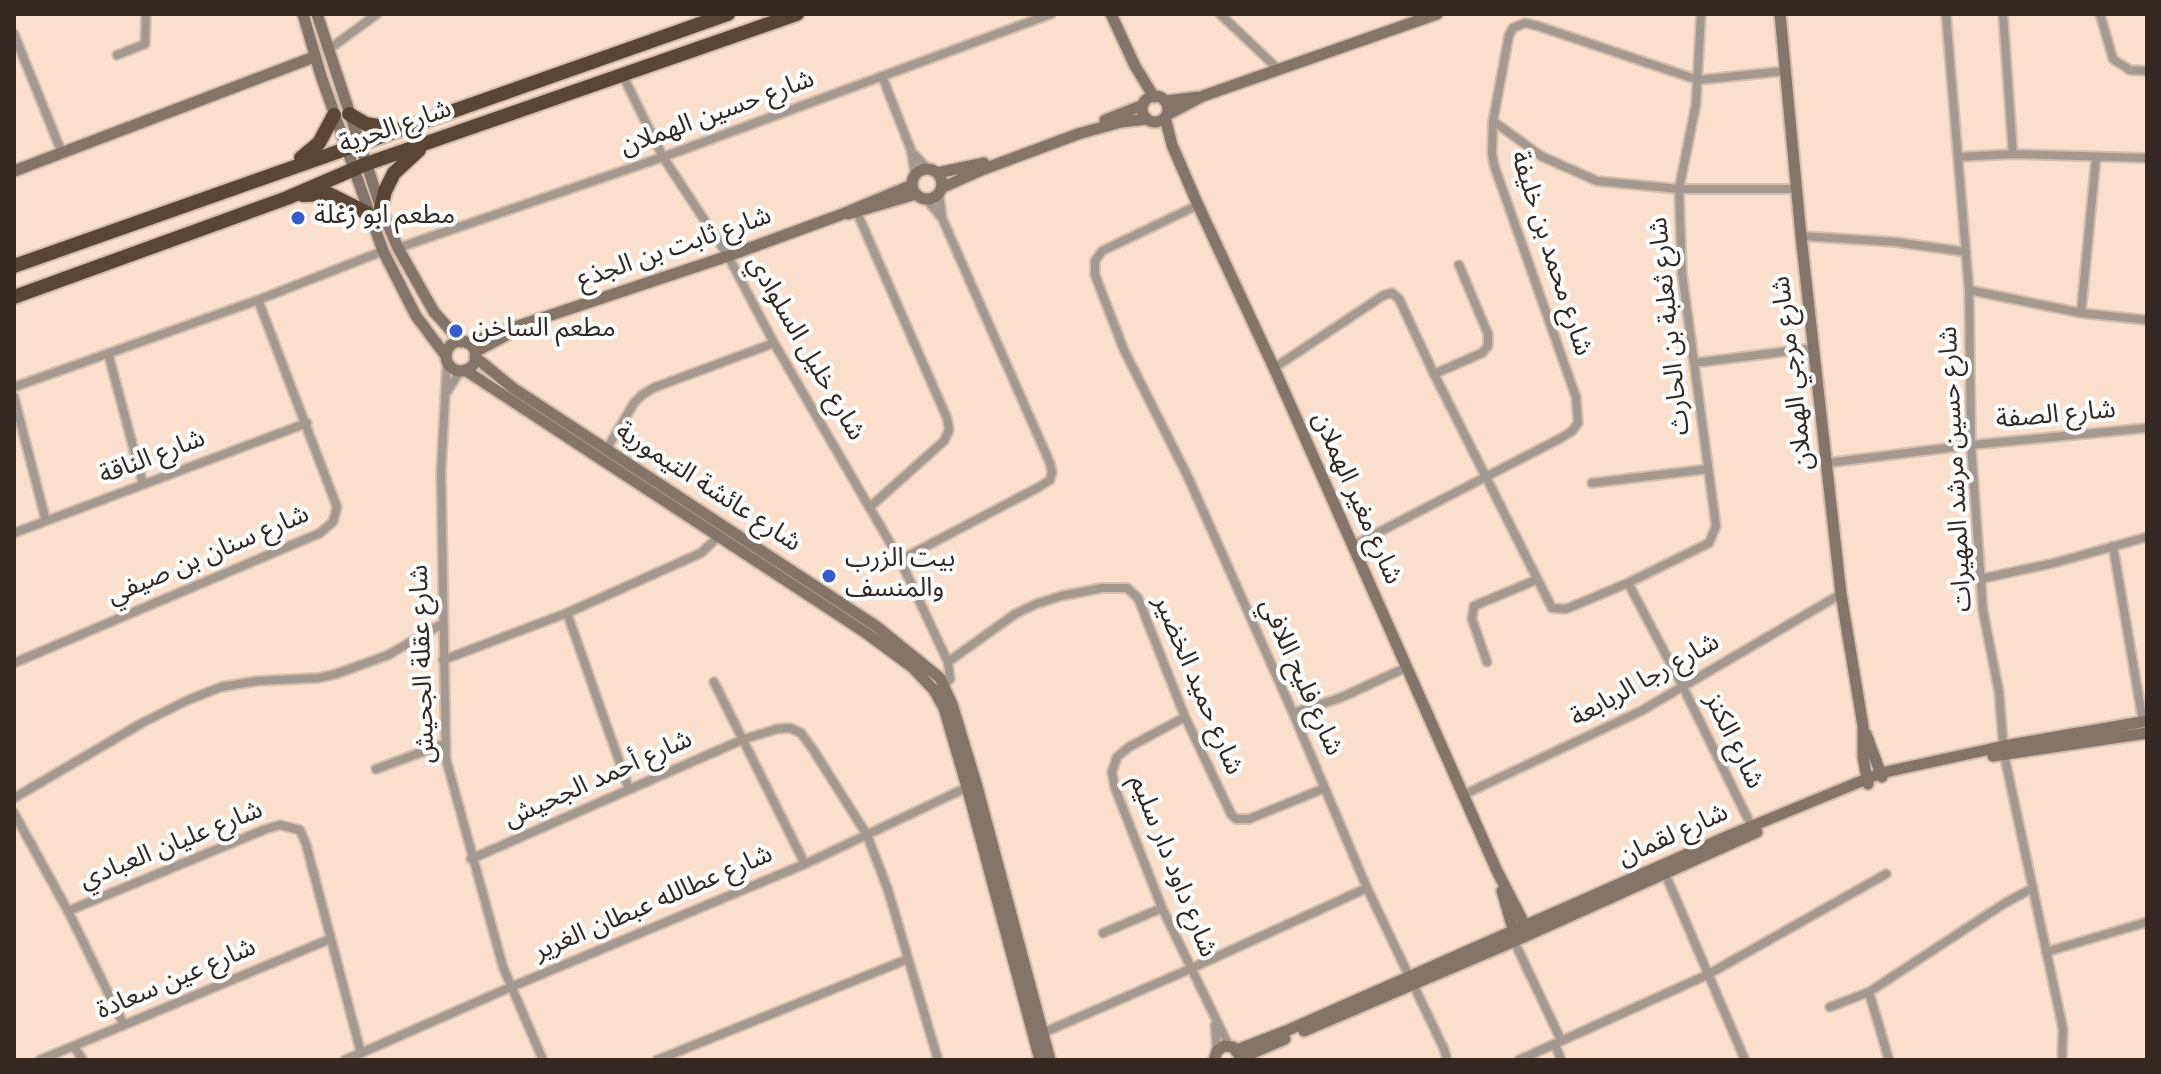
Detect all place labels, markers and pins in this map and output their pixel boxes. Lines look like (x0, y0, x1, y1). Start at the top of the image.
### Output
place label: مطعم ابو زغلة (314, 202, 455, 234)
marker: مطعم ابو زغلة (289, 209, 307, 227)
place label: مطعم الساخن (472, 315, 616, 347)
marker: مطعم الساخن (447, 322, 465, 340)
place label: بيت الزرب والمنسف (845, 545, 955, 606)
marker: بيت الزرب والمنسف (820, 567, 838, 585)

